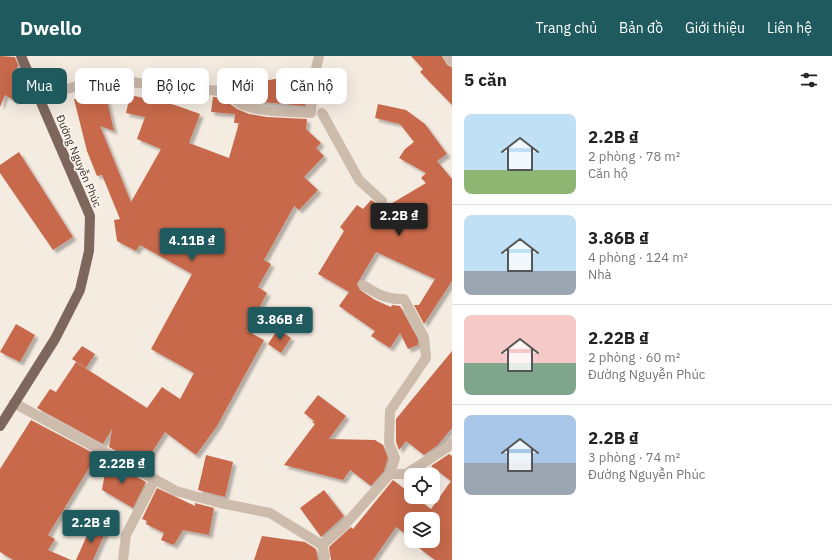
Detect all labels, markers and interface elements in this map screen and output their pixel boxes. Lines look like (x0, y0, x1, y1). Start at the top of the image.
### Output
text: Dwello (20, 16, 82, 40)
text: Trang chủ (536, 19, 597, 37)
text: Bản đồ (619, 19, 663, 37)
text: Giới thiệu (685, 19, 745, 37)
text: Liên hệ (767, 19, 812, 37)
chip: Mua (12, 68, 67, 104)
chip: Thuê (75, 68, 134, 104)
chip: Bộ lọc (142, 68, 209, 104)
chip: Mới (217, 68, 268, 104)
chip: Căn hộ (276, 68, 347, 104)
text: 5 căn (464, 69, 507, 91)
icon: filters (798, 69, 820, 91)
street label: Đường Nguyễn Phúc (53, 113, 105, 210)
text: 2.2B ₫ (588, 126, 639, 148)
icon: home (496, 130, 544, 178)
text: 2 phòng · 78 m² (588, 148, 680, 165)
text: Căn hộ (588, 165, 628, 182)
pin: 2.2B ₫ (366, 203, 432, 237)
text: 2.2B ₫ (380, 207, 418, 224)
text: 3.86B ₫ (588, 227, 649, 249)
pin: 4.11B ₫ (155, 228, 229, 262)
icon: home (496, 231, 544, 279)
text: 4.11B ₫ (169, 232, 215, 249)
text: 4 phòng · 124 m² (588, 249, 688, 266)
text: Nhà (588, 266, 612, 283)
pin: 3.86B ₫ (243, 307, 317, 341)
text: 3.86B ₫ (257, 311, 303, 328)
text: 2.22B ₫ (588, 327, 649, 349)
icon: home (496, 331, 544, 379)
text: 2 phòng · 60 m² (588, 349, 680, 366)
text: Đường Nguyễn Phúc (588, 366, 705, 383)
text: 2.2B ₫ (588, 427, 639, 449)
icon: home (496, 431, 544, 479)
text: 3 phòng · 74 m² (588, 449, 680, 466)
pin: 2.22B ₫ (85, 451, 159, 485)
text: 2.22B ₫ (99, 455, 145, 472)
text: Đường Nguyễn Phúc (588, 466, 705, 483)
map controls (404, 468, 440, 548)
button: locate (404, 468, 440, 504)
pin: 2.2B ₫ (58, 510, 124, 544)
button: layers (404, 512, 440, 548)
text: 2.2B ₫ (72, 514, 110, 531)

